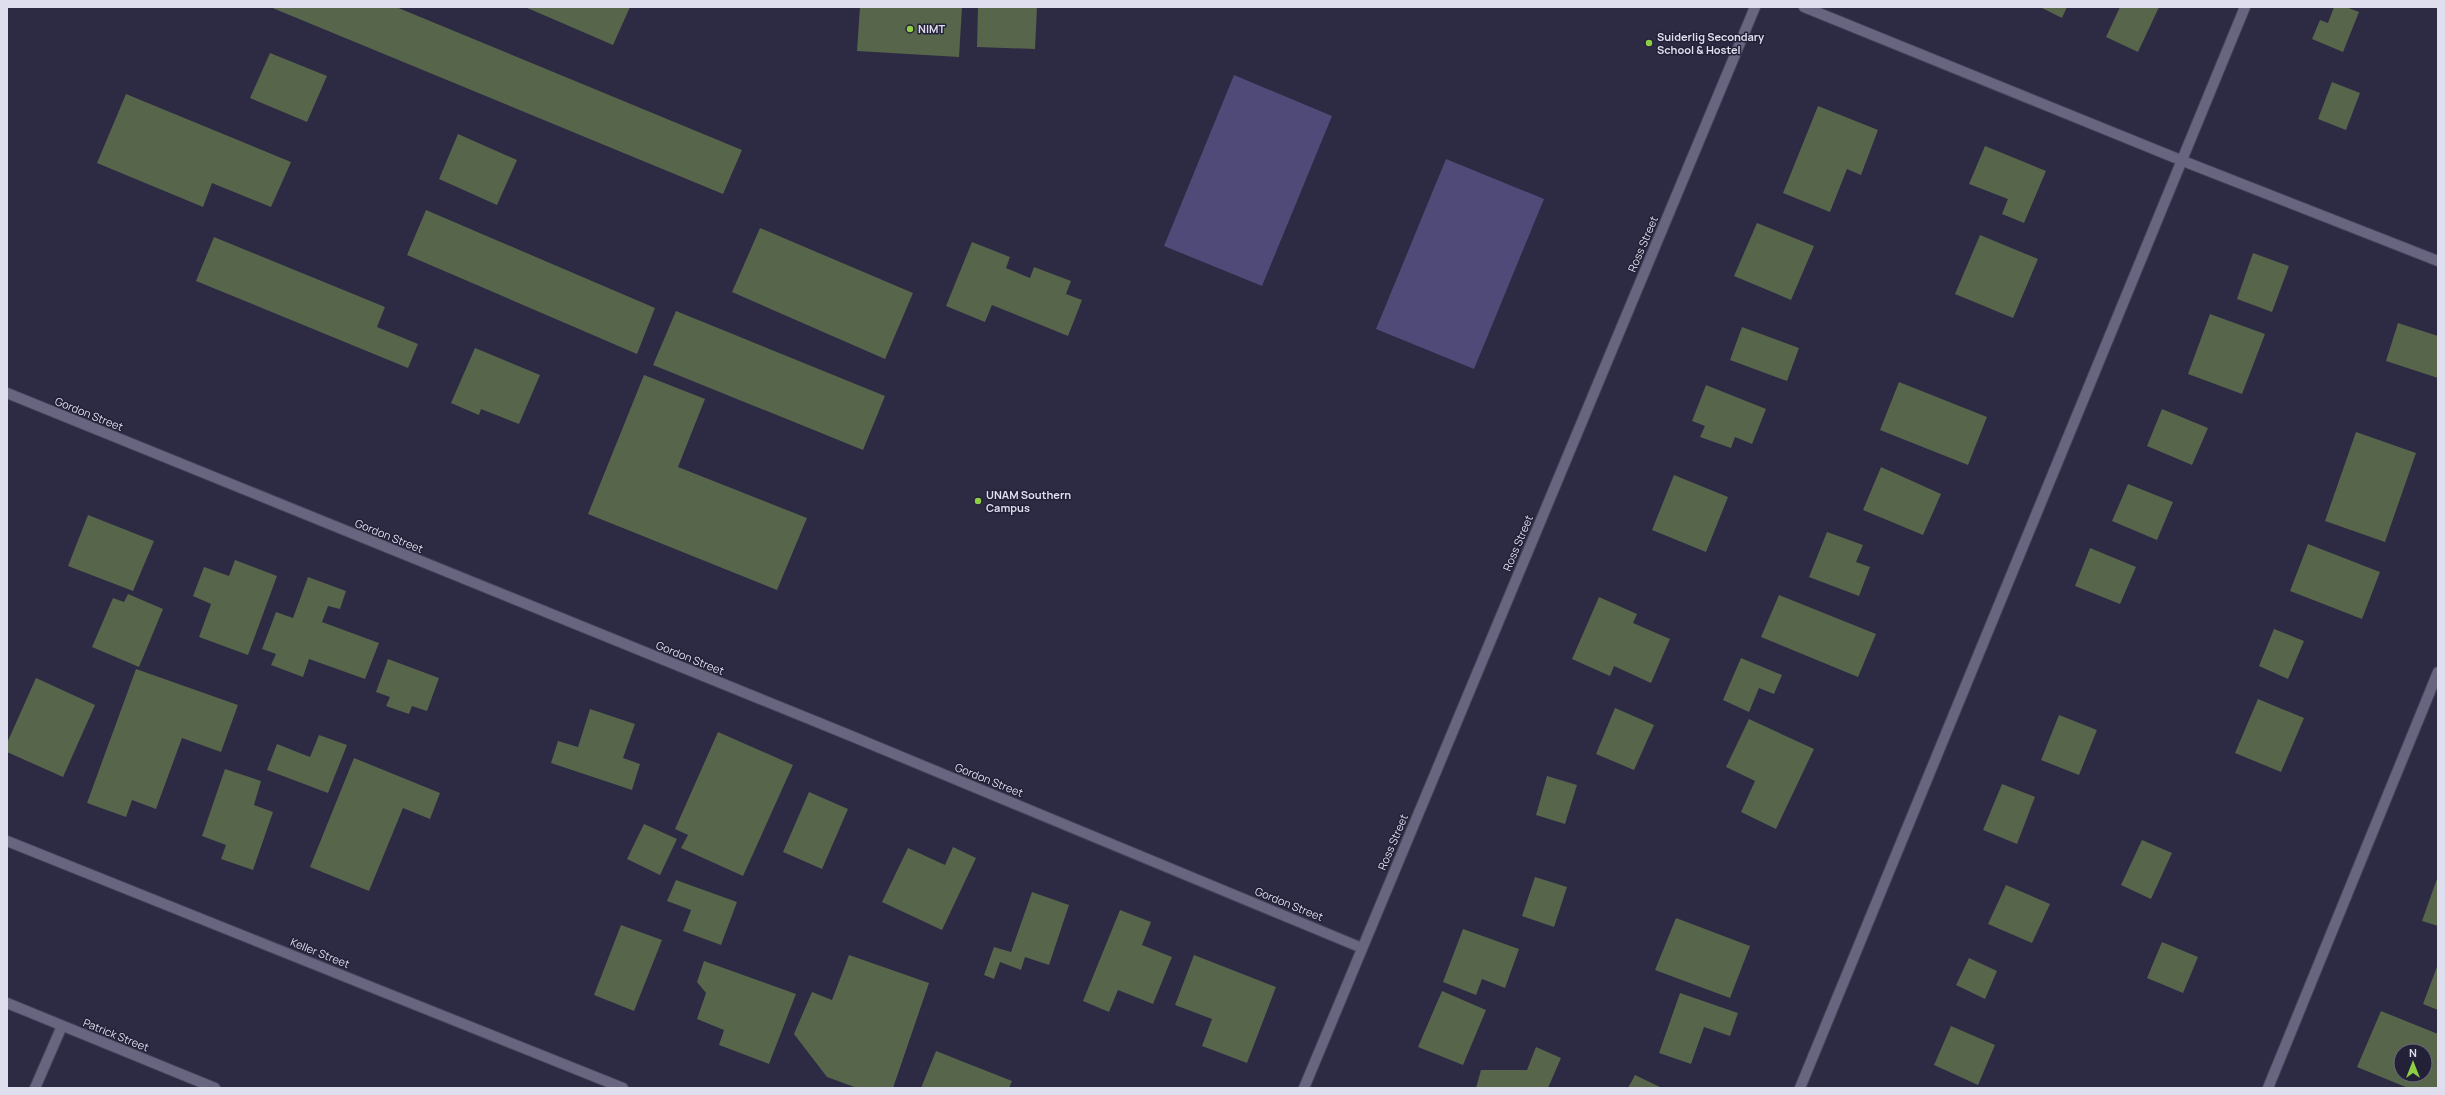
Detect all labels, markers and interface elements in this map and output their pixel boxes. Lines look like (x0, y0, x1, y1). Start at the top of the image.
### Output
place label: NIMT (918, 21, 945, 36)
marker: NIMT (905, 24, 915, 34)
place label: Suiderlig Secondary School & Hostel (1657, 29, 1765, 57)
marker: Suiderlig Secondary School & Hostel (1644, 38, 1654, 48)
street label: Ross Street (1624, 214, 1661, 274)
street label: Gordon Street (53, 393, 125, 434)
place label: UNAM Southern Campus (986, 487, 1071, 515)
marker: UNAM Southern Campus (973, 496, 983, 506)
street label: Ross Street (1499, 513, 1536, 573)
street label: Gordon Street (353, 515, 425, 556)
street label: Gordon Street (654, 637, 726, 678)
street label: Gordon Street (953, 759, 1025, 800)
street label: Ross Street (1374, 812, 1411, 872)
street label: Gordon Street (1253, 883, 1325, 924)
street label: Keller Street (288, 934, 352, 971)
street label: Patrick Street (81, 1015, 151, 1055)
north arrow (2393, 1043, 2433, 1083)
text: N (2409, 1045, 2417, 1060)

